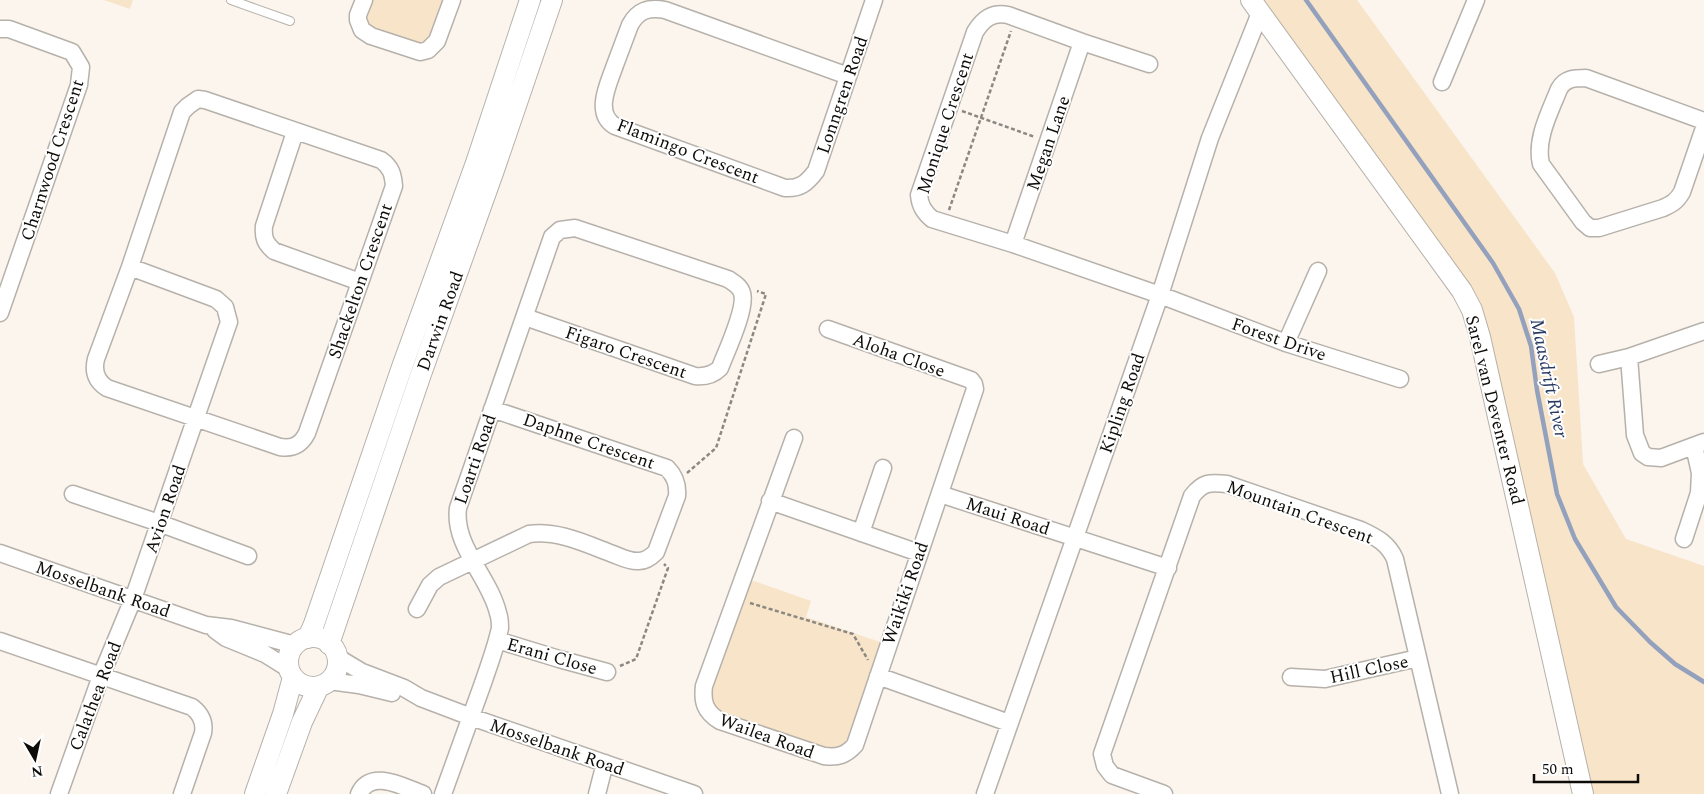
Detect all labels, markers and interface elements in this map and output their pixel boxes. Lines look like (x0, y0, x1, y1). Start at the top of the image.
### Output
street label: Lonngren Road (810, 33, 875, 158)
street label: Monique Crescent (910, 49, 981, 197)
street label: Charnwood Crescent (14, 76, 91, 244)
street label: Megan Lane (1020, 92, 1077, 194)
street label: Flamingo Crescent (613, 112, 763, 191)
street label: Shackelton Crescent (321, 200, 400, 363)
street label: Darwin Road (410, 267, 471, 375)
street label: Forest Drive (1228, 311, 1330, 368)
street label: Sarel van Deventer Road (1458, 312, 1531, 508)
water label: Maasdrift River (1522, 316, 1575, 441)
street label: Figaro Crescent (561, 319, 690, 386)
street label: Aloha Close (849, 326, 949, 385)
street label: Kipling Road (1093, 349, 1152, 457)
street label: Daphne Crescent (519, 406, 658, 477)
street label: Loarti Road (447, 410, 504, 508)
street label: Avion Road (138, 461, 193, 557)
street label: Mountain Crescent (1223, 473, 1377, 552)
street label: Maui Road (962, 490, 1053, 543)
street label: Waikiki Road (875, 538, 936, 648)
street label: Mosselbank Road (32, 554, 174, 625)
street label: Erani Close (503, 631, 600, 682)
street label: Calathea Road (62, 637, 129, 755)
street label: Hill Close (1327, 648, 1411, 691)
street label: Wailea Road (715, 707, 818, 766)
street label: Mosselbank Road (486, 712, 628, 783)
north arrow (10, 734, 60, 784)
scale bar (1534, 752, 1638, 784)
text: 50 m (1542, 758, 1574, 781)
text: N (30, 760, 44, 783)

